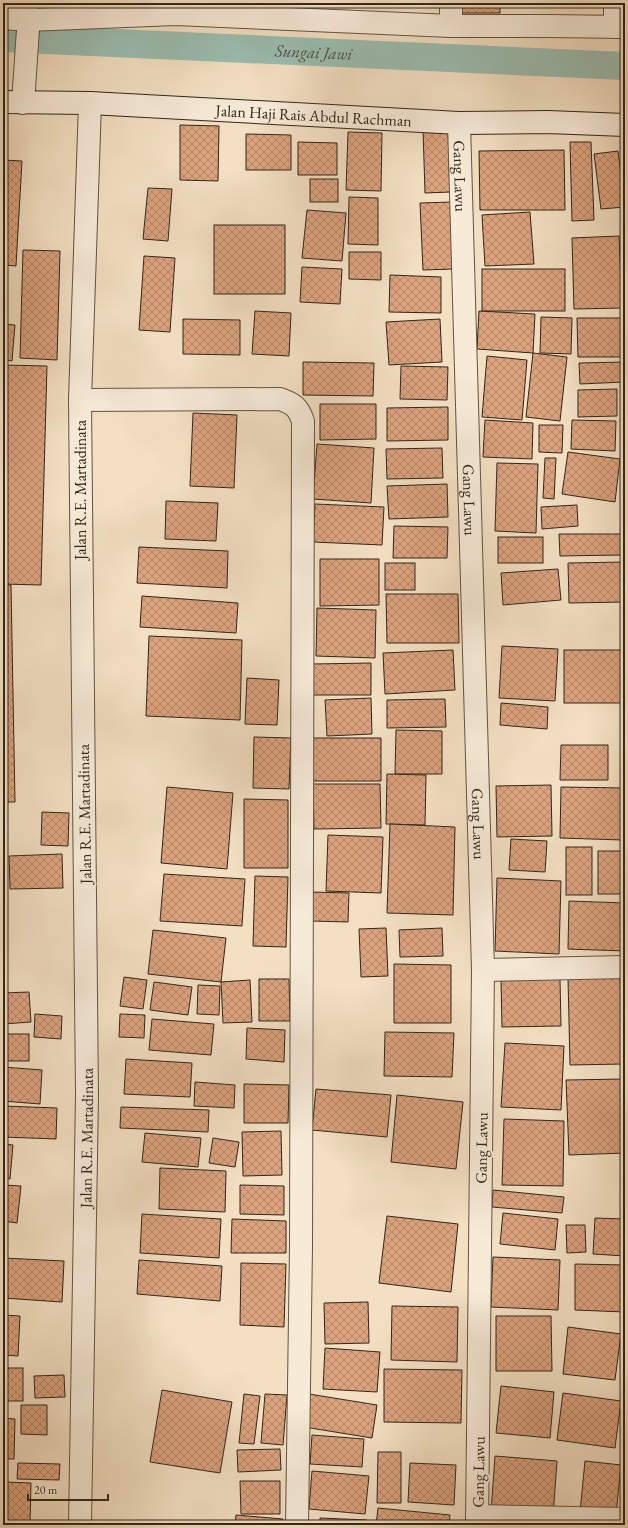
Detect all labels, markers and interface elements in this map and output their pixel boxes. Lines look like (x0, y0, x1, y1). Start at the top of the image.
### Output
water label: Sungai Jawi (274, 39, 354, 65)
street label: Jalan Haji Rais Abdul Rachman (213, 100, 413, 131)
street label: Gang Lawu (448, 140, 472, 213)
street label: Jalan R.E. Martadinata (70, 419, 91, 562)
street label: Gang Lawu (458, 464, 481, 536)
street label: Jalan R.E. Martadinata (73, 743, 96, 886)
street label: Gang Lawu (467, 788, 490, 860)
street label: Jalan R.E. Martadinata (75, 1067, 98, 1210)
street label: Gang Lawu (470, 1112, 493, 1184)
street label: Gang Lawu (467, 1436, 490, 1508)
scale bar (28, 1476, 108, 1502)
text: 20 m (34, 1482, 58, 1498)

